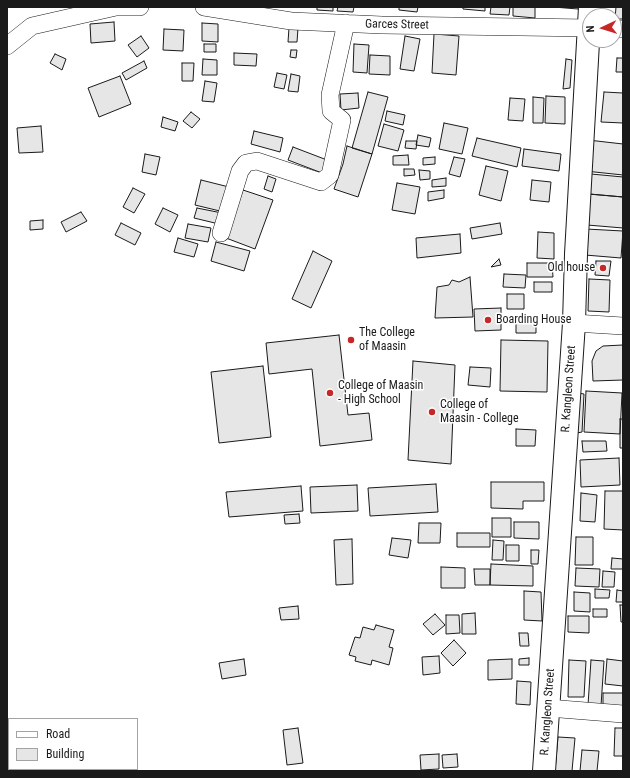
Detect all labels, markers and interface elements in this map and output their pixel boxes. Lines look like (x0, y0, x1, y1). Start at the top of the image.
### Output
north arrow (582, 8, 622, 48)
street label: Garces Street (365, 17, 429, 33)
text: N (584, 25, 597, 33)
place label: Old house (548, 261, 595, 275)
marker: Old house (598, 263, 608, 273)
place label: Boarding House (496, 313, 571, 327)
marker: Boarding House (483, 315, 493, 325)
place label: The College of Maasin (359, 326, 415, 354)
marker: The College of Maasin (346, 335, 356, 345)
street label: R. Kangleon Street (559, 345, 579, 433)
place label: College of Maasin - High School (338, 379, 423, 407)
marker: College of Maasin - High School (325, 388, 335, 398)
place label: College of Maasin - College (440, 398, 519, 426)
marker: College of Maasin - College (427, 407, 437, 417)
street label: R. Kangleon Street (538, 668, 558, 756)
legend (8, 718, 138, 770)
text: Road (46, 727, 70, 741)
text: Building (46, 747, 84, 761)

